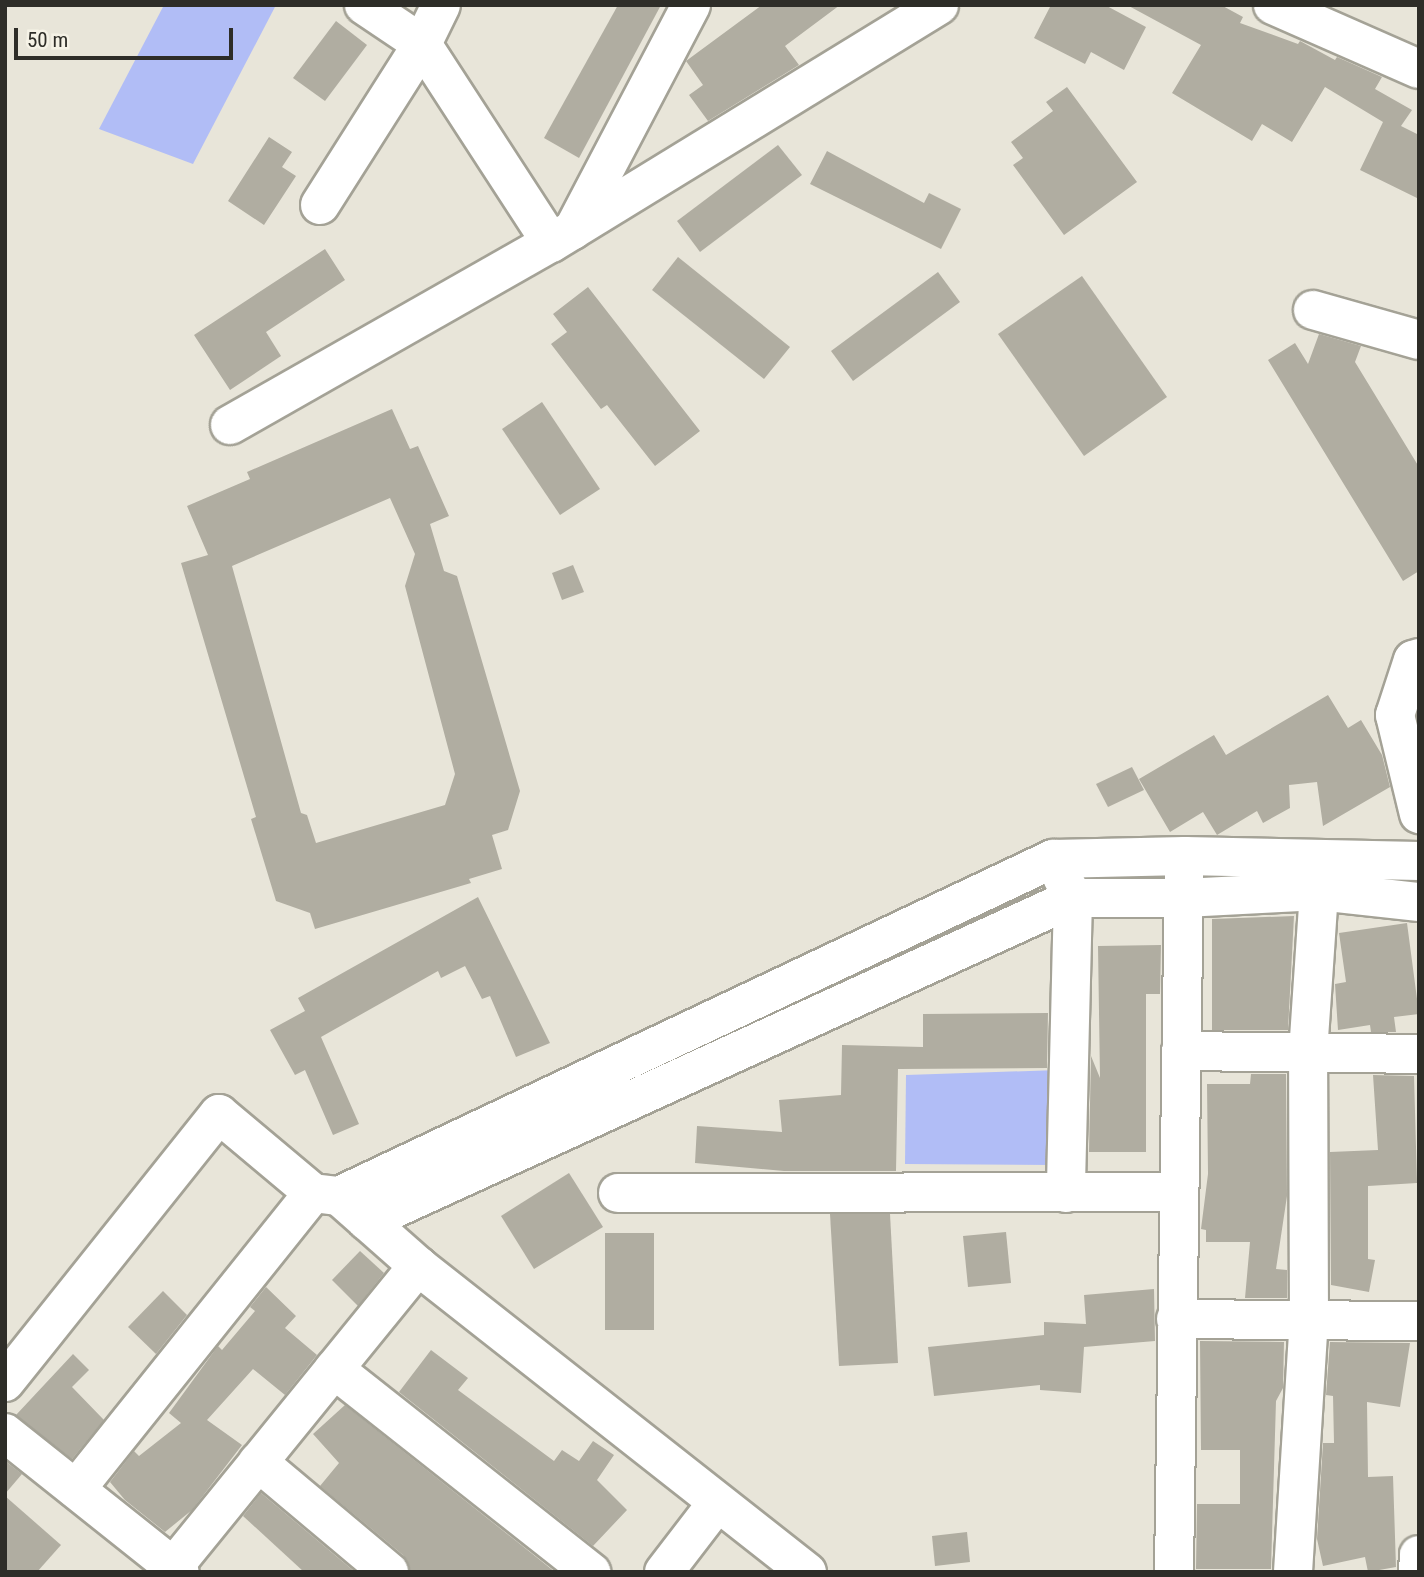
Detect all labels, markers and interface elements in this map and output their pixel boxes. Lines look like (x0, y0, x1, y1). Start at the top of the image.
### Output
scale bar (18, 14, 236, 58)
text: 50 m (27, 28, 68, 52)

